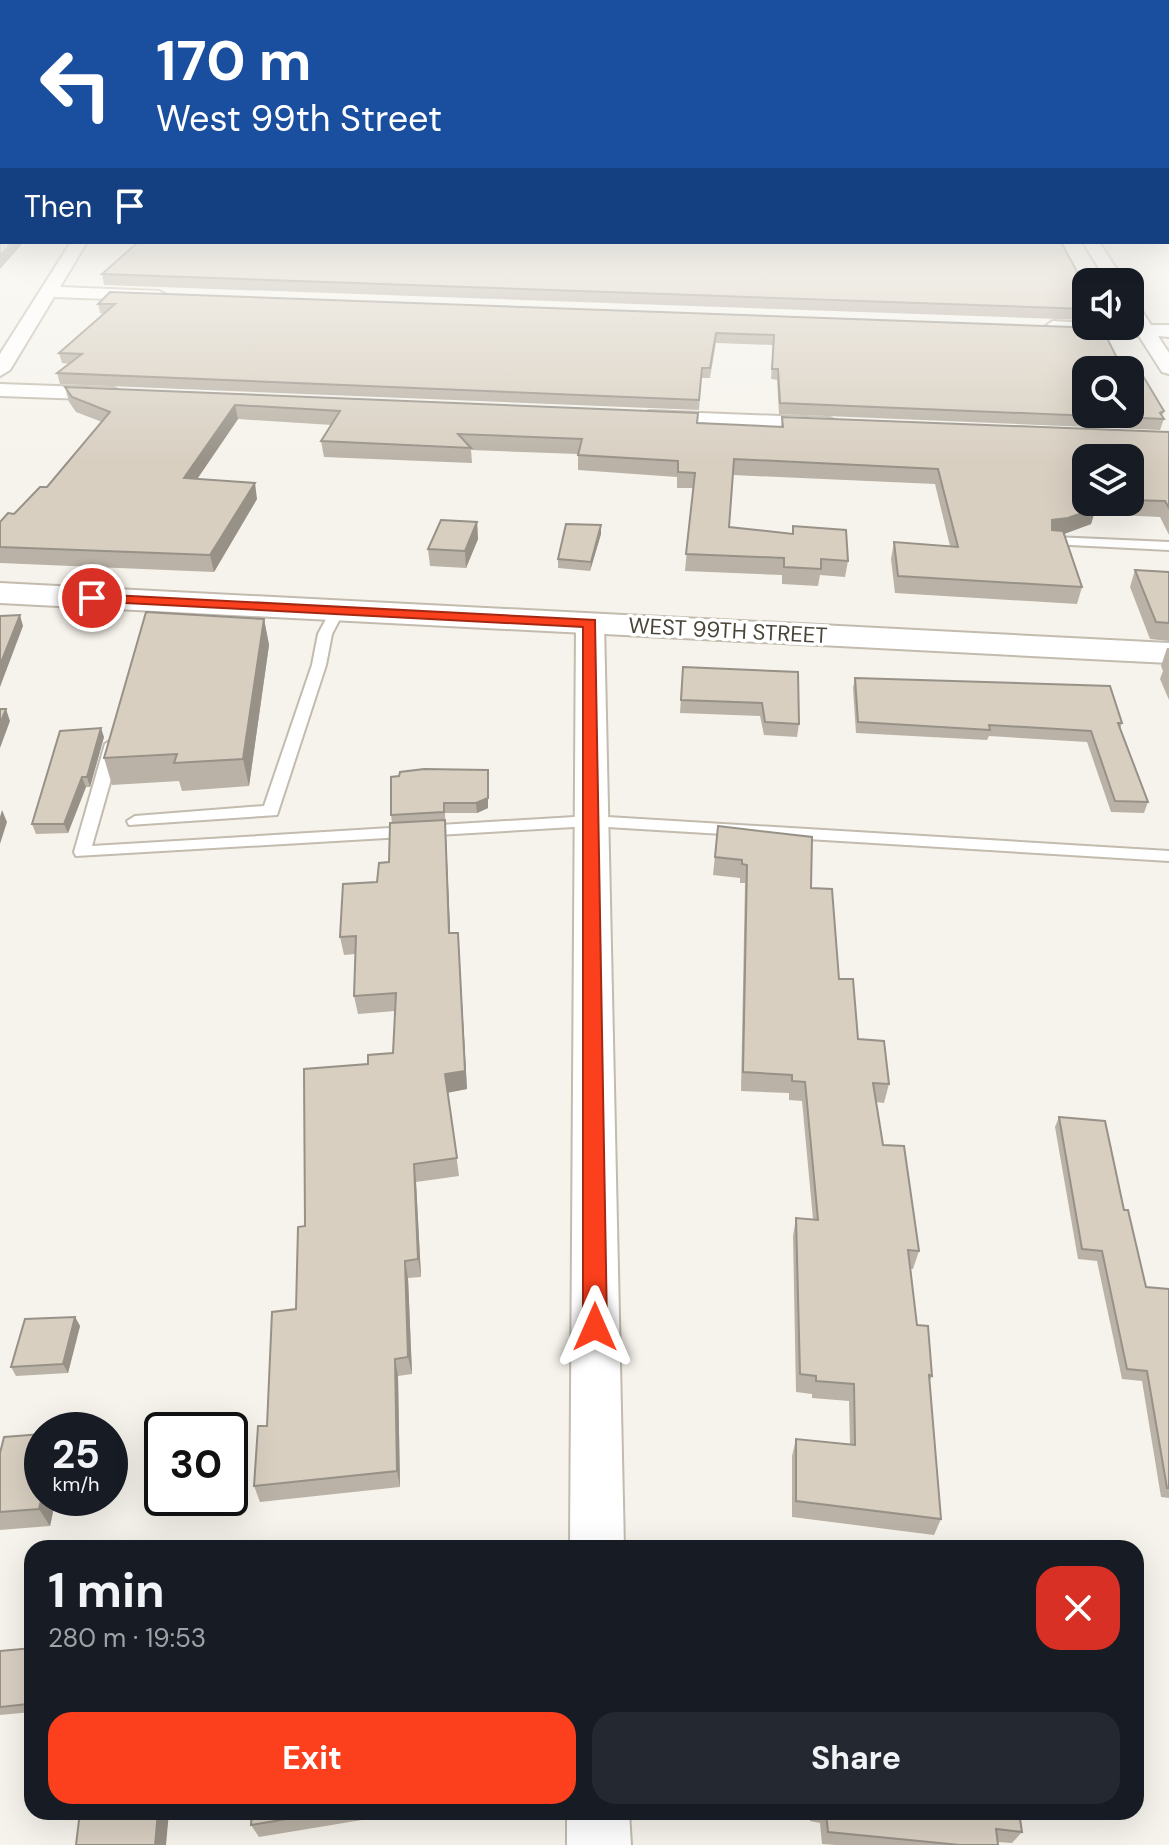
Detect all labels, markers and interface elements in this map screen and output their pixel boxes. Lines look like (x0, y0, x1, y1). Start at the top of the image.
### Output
text: 170 m (156, 24, 311, 97)
icon: left (24, 32, 128, 136)
text: West 99th Street (156, 95, 442, 142)
icon: arrive (108, 184, 152, 228)
text: Then (24, 187, 92, 226)
map controls (1072, 268, 1144, 516)
button: sound (1072, 268, 1144, 340)
button: search (1072, 356, 1144, 428)
button: layers (1072, 444, 1144, 516)
pin (58, 564, 126, 632)
icon: arrive (70, 576, 114, 620)
street label: WEST 99TH STREET (628, 611, 828, 650)
position arrow (553, 1285, 637, 1369)
speed limit sign: 30 (144, 1412, 248, 1516)
text: 25 (52, 1428, 100, 1480)
text: km/h (52, 1471, 100, 1497)
text: 1 min (48, 1559, 165, 1622)
button: close (1036, 1566, 1120, 1650)
text: 280 m · 19:53 (48, 1621, 206, 1655)
button: Exit (48, 1712, 576, 1804)
button: Share (592, 1712, 1120, 1804)

